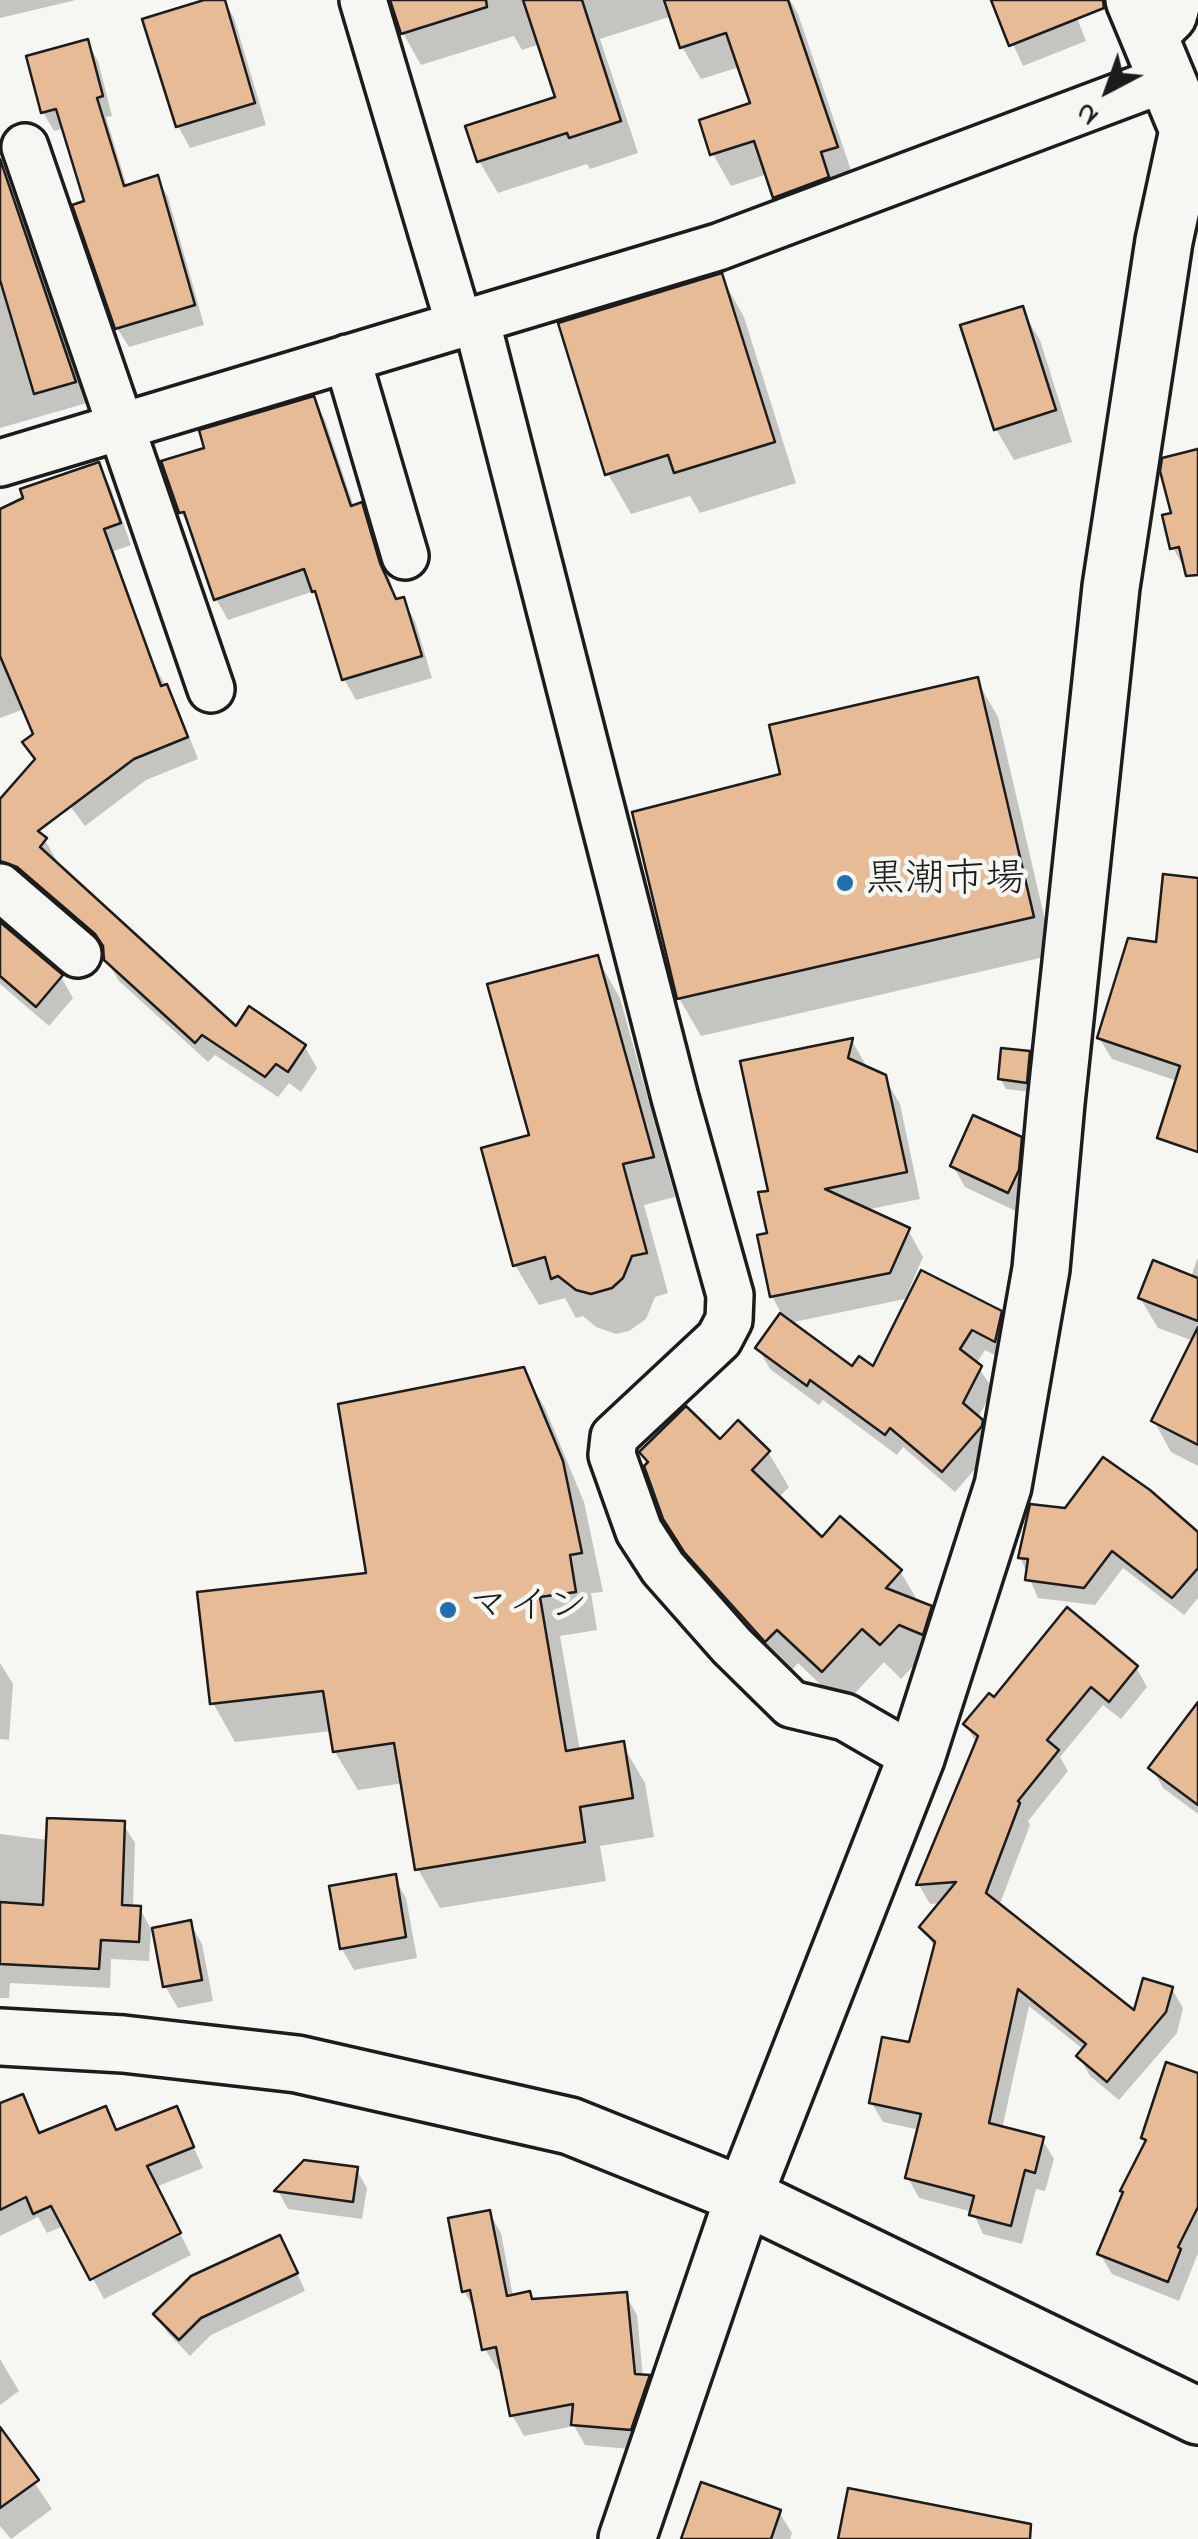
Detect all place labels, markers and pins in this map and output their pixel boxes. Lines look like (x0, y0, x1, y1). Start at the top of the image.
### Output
place label: 黒潮市場 (865, 859, 1025, 907)
marker: 黒潮市場 (834, 872, 856, 894)
place label: マイン (468, 1586, 588, 1634)
marker: マイン (437, 1599, 459, 1621)

